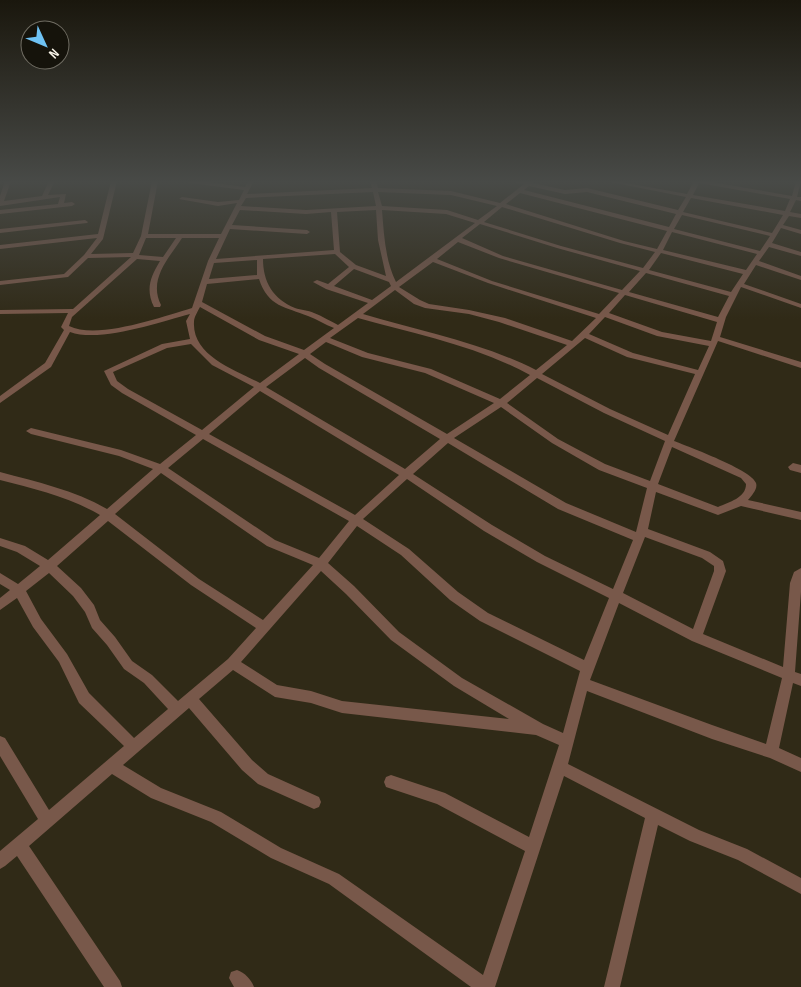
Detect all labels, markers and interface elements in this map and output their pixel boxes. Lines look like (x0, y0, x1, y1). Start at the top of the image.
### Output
north arrow (20, 20, 70, 70)
text: N (45, 45, 63, 62)

